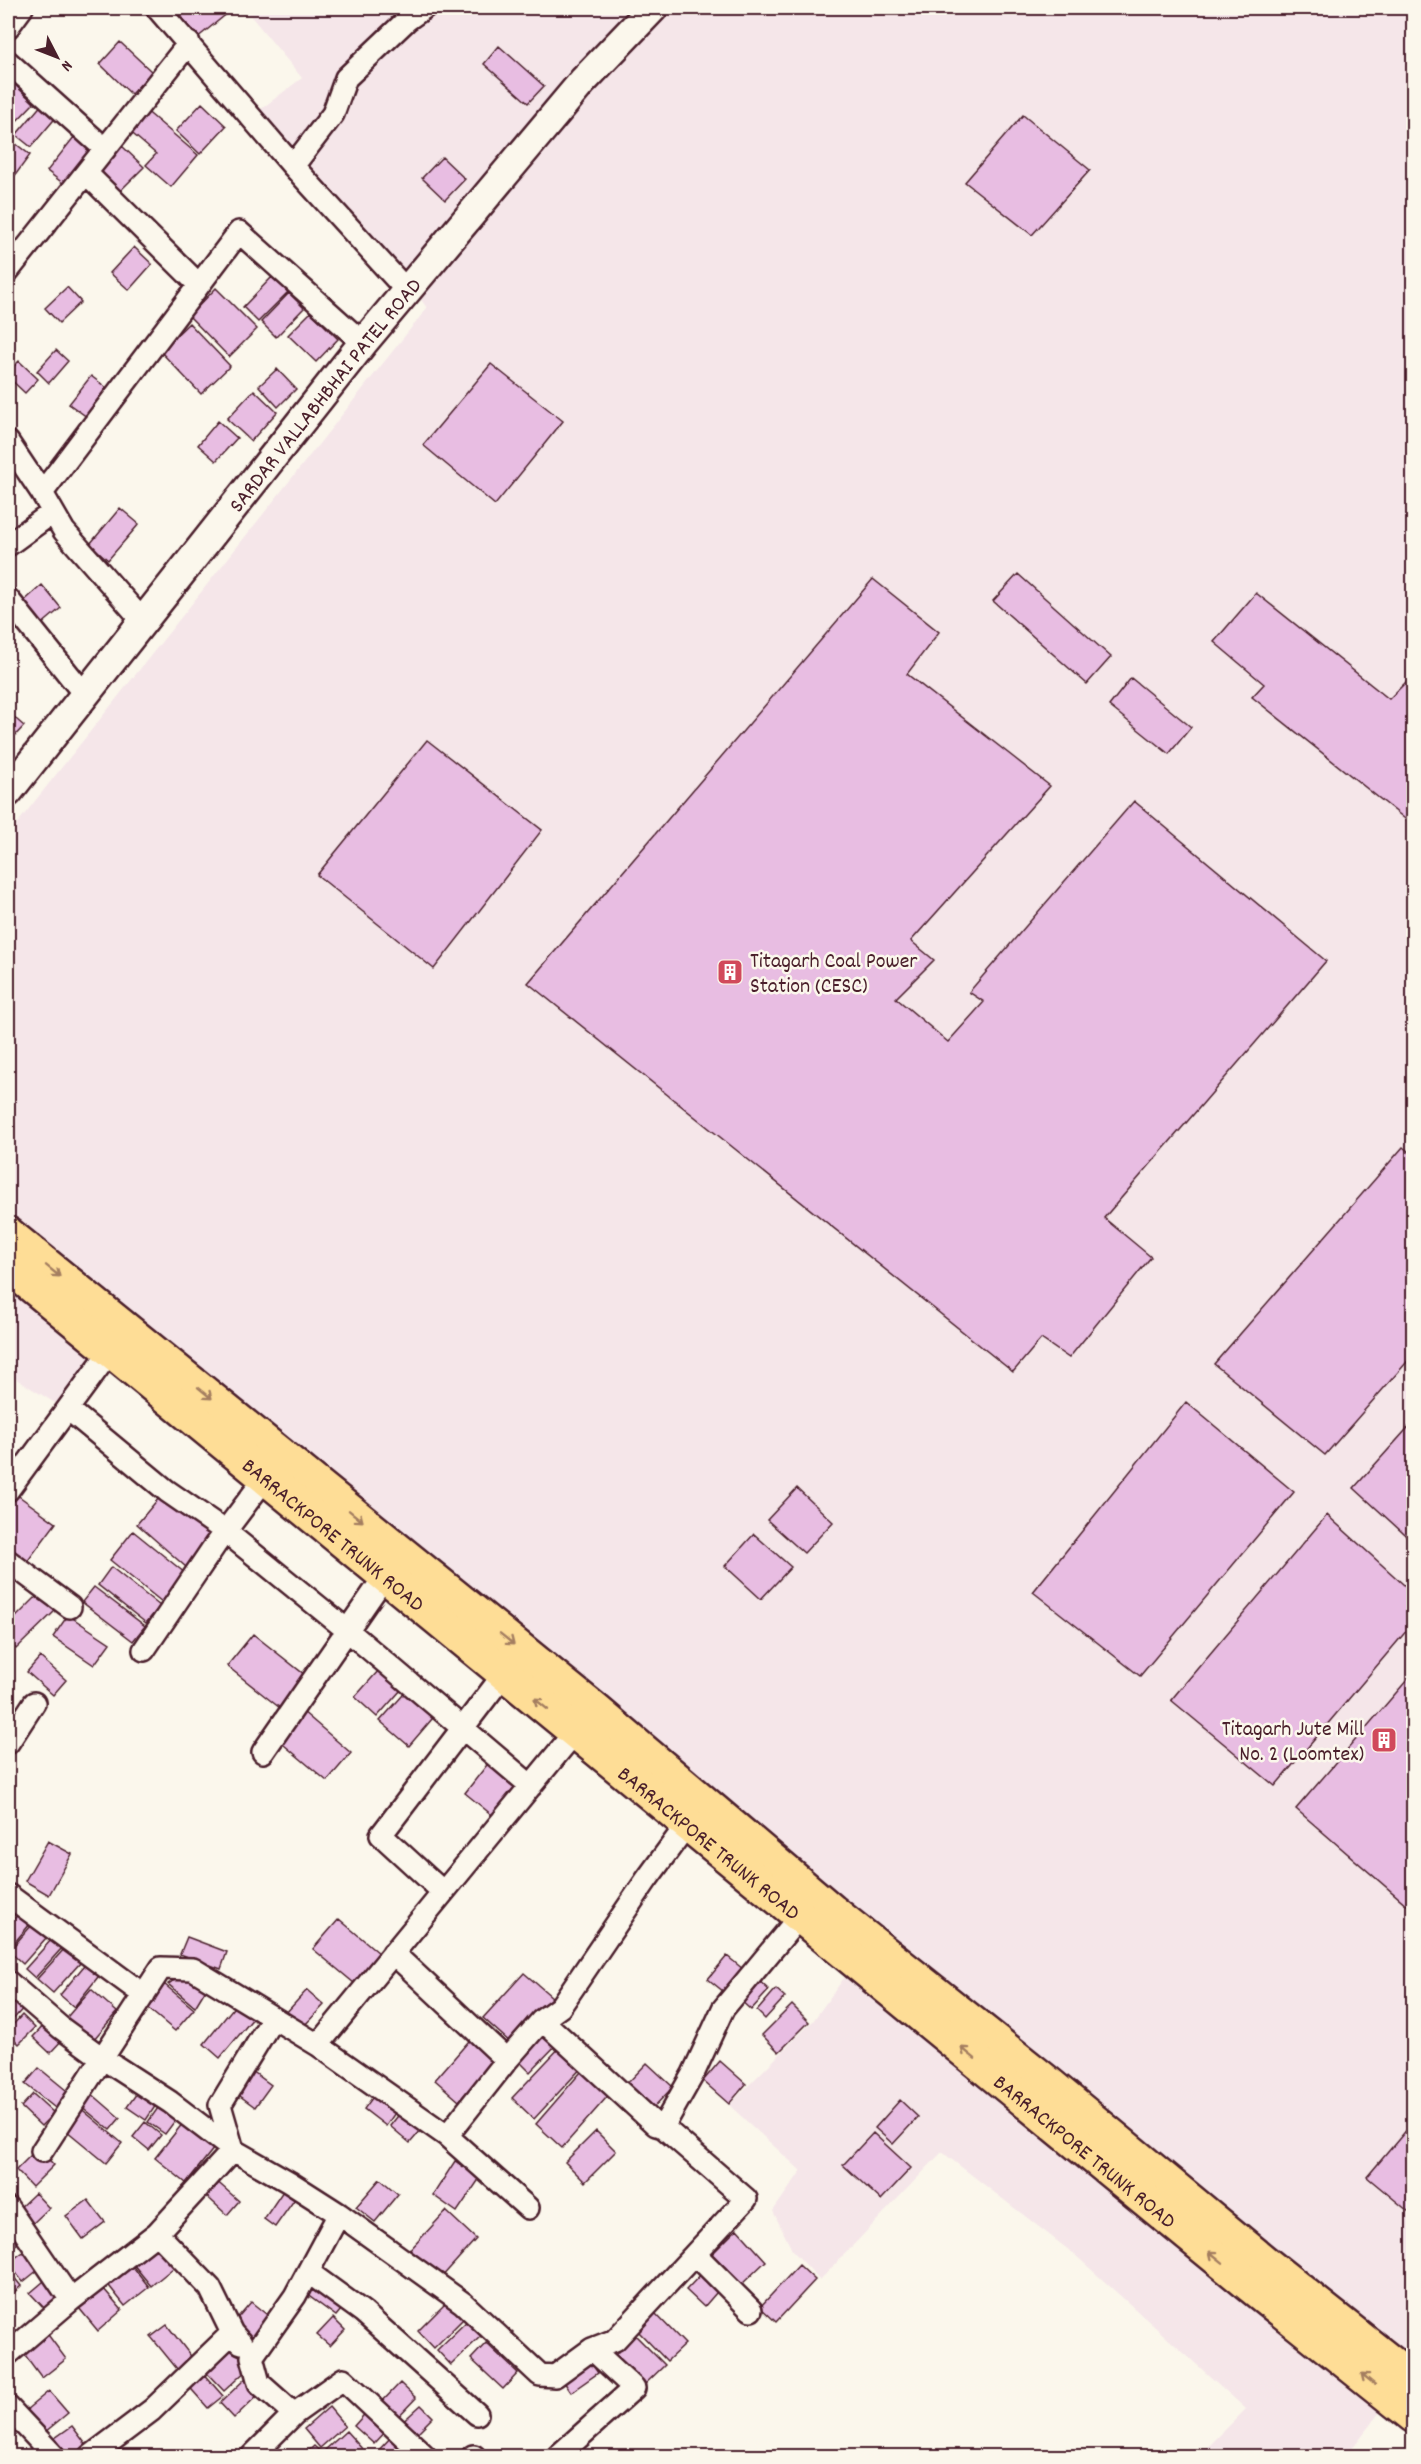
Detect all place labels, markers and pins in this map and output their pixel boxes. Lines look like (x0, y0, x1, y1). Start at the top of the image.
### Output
place label: Titagarh Coal Power Station (CESC) (750, 947, 918, 1003)
building icon: Titagarh Coal Power Station (CESC) (715, 957, 745, 987)
place label: Titagarh Jute Mill No. 2 (Loomtex) (1222, 1715, 1364, 1771)
building icon: Titagarh Jute Mill No. 2 (Loomtex) (1369, 1725, 1399, 1755)

